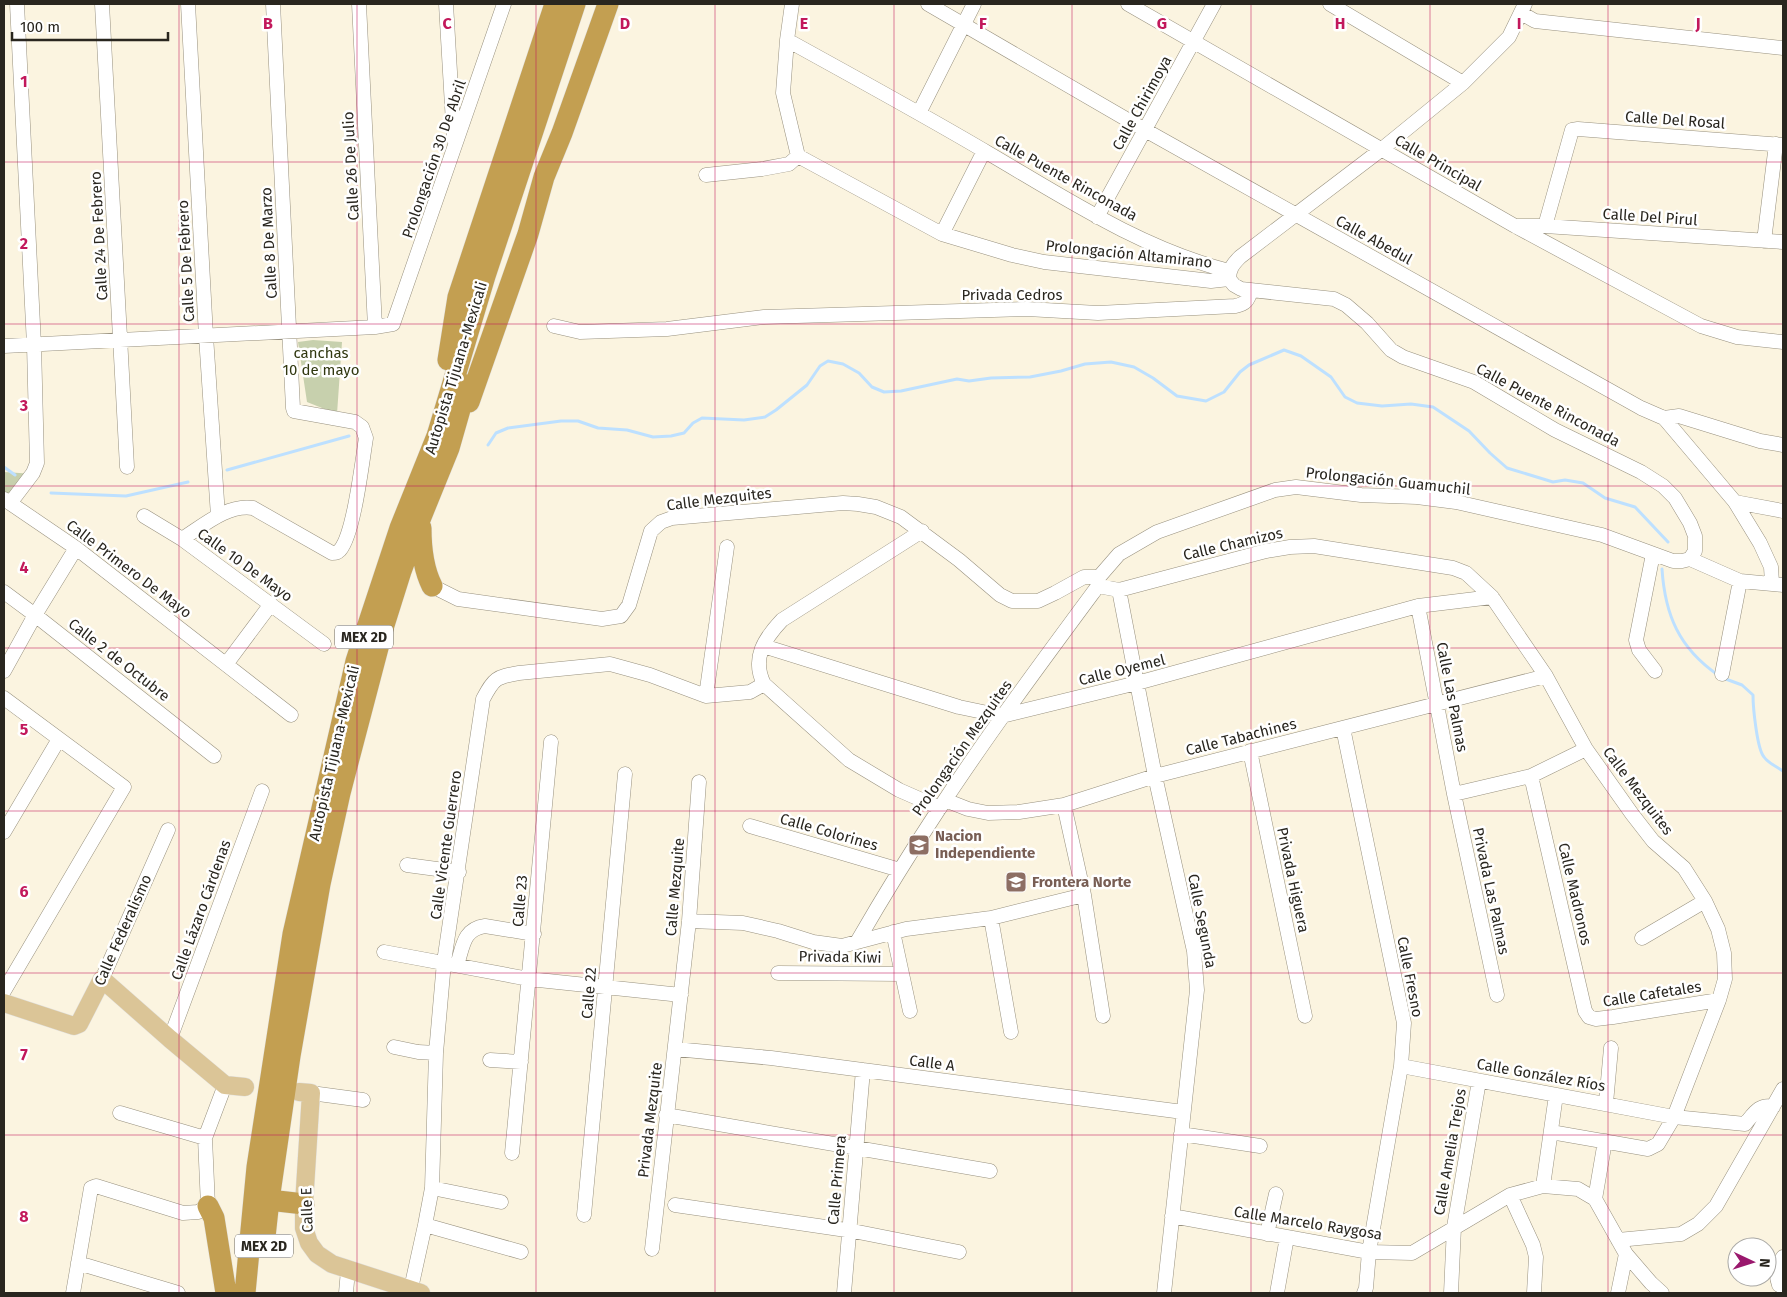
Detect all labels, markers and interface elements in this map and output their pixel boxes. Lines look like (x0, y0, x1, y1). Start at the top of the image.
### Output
scale bar (12, 10, 169, 42)
text: B (263, 14, 273, 33)
text: C (442, 14, 452, 33)
text: D (620, 14, 630, 33)
text: E (800, 14, 808, 33)
text: F (979, 14, 987, 33)
text: G (1157, 14, 1167, 33)
text: H (1335, 14, 1345, 33)
text: I (1517, 14, 1521, 33)
text: J (1694, 14, 1701, 33)
text: 100 m (20, 18, 60, 36)
street label: Calle Chirimoya (1109, 53, 1175, 153)
text: 1 (20, 72, 28, 91)
street label: Prolongación 30 De Abril (398, 77, 470, 241)
street label: Calle Del Rosal (1624, 108, 1726, 133)
street label: Calle 26 De Julio (339, 111, 363, 221)
street label: Calle Puente Rinconada (992, 131, 1140, 225)
street label: Calle Principal (1392, 131, 1485, 195)
street label: Calle 24 De Febrero (87, 171, 111, 301)
street label: Calle 8 De Marzo (257, 187, 281, 299)
street label: Calle 5 De Febrero (174, 200, 198, 322)
street label: Calle Del Pirul (1602, 205, 1699, 229)
street label: Calle Abedul (1333, 212, 1416, 269)
text: 2 (20, 234, 28, 253)
street label: Prolongación Altamirano (1045, 236, 1213, 272)
street label: Autopista Tijuana-Mexicali (421, 279, 491, 457)
street label: Privada Cedros (961, 286, 1063, 304)
park label: canchas 10 de mayo (283, 344, 359, 379)
street label: Calle Puente Rinconada (1473, 359, 1623, 451)
text: 3 (19, 396, 28, 415)
street label: Prolongación Guamuchil (1305, 463, 1472, 499)
street label: Calle Mezquites (665, 484, 773, 514)
street label: Calle Primero De Mayo (63, 516, 195, 622)
street label: Calle 10 De Mayo (194, 524, 296, 606)
street label: Calle Chamizos (1181, 524, 1285, 564)
text: 4 (19, 558, 29, 577)
street label: Calle 2 de Octubre (65, 615, 173, 705)
road number: MEX 2D (335, 626, 393, 649)
street label: Calle Las Palmas (1433, 641, 1471, 753)
street label: Calle Oyemel (1077, 650, 1168, 689)
street label: Autopista Tijuana-Mexicali (305, 663, 363, 843)
street label: Prolongación Mezquites (908, 677, 1016, 819)
street label: Calle Tabachines (1184, 715, 1298, 759)
text: 5 (20, 720, 29, 739)
street label: Calle Mezquites (1599, 743, 1677, 839)
street label: Calle Vicente Guerrero (427, 769, 465, 921)
street label: Calle Colorines (778, 809, 880, 855)
street label: Privada Higuera (1273, 826, 1313, 934)
street label: Privada Las Palmas (1469, 826, 1513, 956)
place label: Nacion Independiente (935, 827, 1035, 862)
school or university icon: Nacion Independiente (907, 833, 931, 857)
street label: Calle Lázaro Cárdenas (167, 837, 235, 983)
street label: Calle Mezquite (662, 837, 688, 937)
street label: Calle Madronos (1554, 841, 1596, 947)
school or university icon: Frontera Norte (1004, 870, 1028, 894)
street label: Calle Federalismo (90, 872, 156, 988)
street label: Calle Segunda (1184, 872, 1220, 970)
place label: Frontera Norte (1032, 873, 1131, 891)
street label: Calle 23 (509, 874, 531, 928)
text: 6 (19, 882, 29, 901)
street label: Calle Fresno (1393, 935, 1427, 1019)
street label: Privada Kiwi (798, 947, 882, 967)
street label: Calle 22 (578, 966, 600, 1020)
street label: Calle Cafetales (1602, 977, 1702, 1011)
text: 7 (20, 1045, 28, 1064)
street label: Calle A (908, 1051, 956, 1075)
street label: Calle González Ríos (1475, 1055, 1607, 1095)
street label: Privada Mezquite (634, 1061, 666, 1179)
street label: Calle Amelia Trejos (1430, 1087, 1470, 1217)
street label: Calle Primera (824, 1134, 850, 1226)
street label: Calle E (297, 1187, 317, 1233)
street label: Calle Marcelo Raygosa (1233, 1202, 1383, 1244)
text: 8 (19, 1207, 29, 1226)
road number: MEX 2D (235, 1234, 293, 1258)
north arrow (1727, 1237, 1777, 1287)
text: N (1756, 1258, 1773, 1268)

